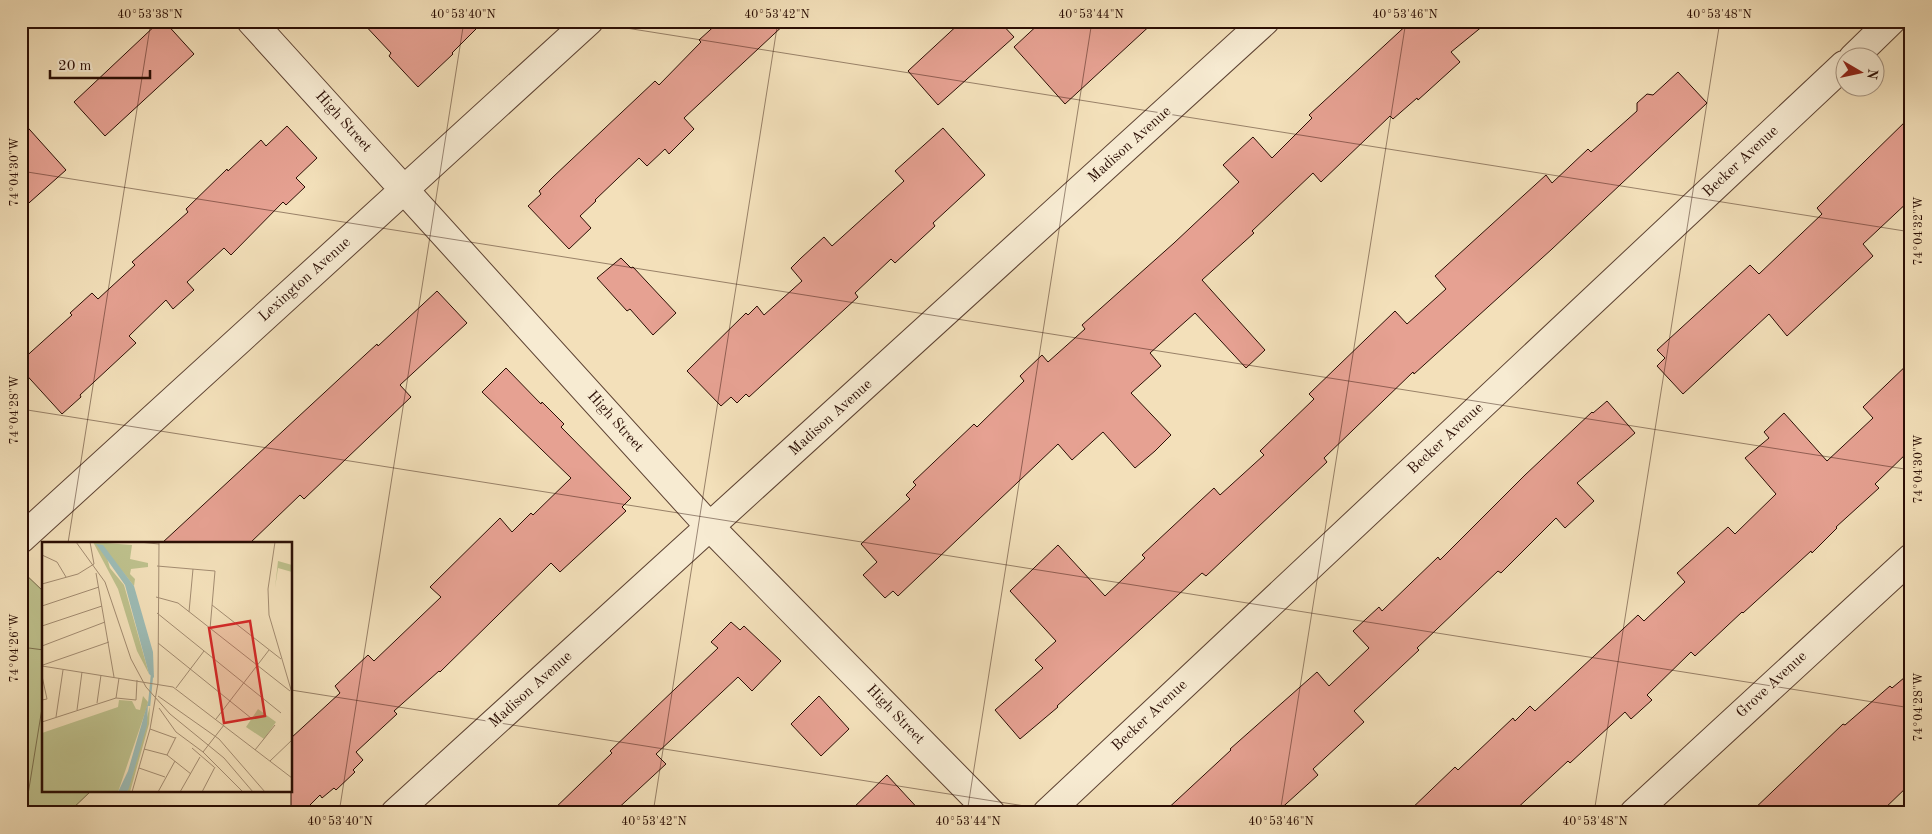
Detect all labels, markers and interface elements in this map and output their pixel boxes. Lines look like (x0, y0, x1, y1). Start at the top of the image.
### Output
text: 40°53'38"N (117, 8, 183, 21)
text: 40°53'40"N (430, 8, 496, 21)
text: 40°53'42"N (744, 8, 810, 21)
text: 40°53'44"N (1058, 8, 1124, 21)
text: 40°53'46"N (1372, 8, 1438, 21)
text: 40°53'48"N (1686, 8, 1752, 21)
scale bar (50, 48, 150, 80)
north arrow (1834, 48, 1884, 98)
text: 20 m (58, 59, 92, 74)
text: N (1864, 67, 1880, 81)
street label: High Street (312, 89, 374, 155)
street label: Madison Avenue (1086, 104, 1174, 186)
street label: Becker Avenue (1701, 124, 1781, 200)
text: 74°04'30"W (9, 137, 21, 207)
text: 74°04'32"W (1913, 196, 1925, 266)
street label: Lexington Avenue (256, 235, 354, 325)
text: 74°04'28"W (9, 375, 21, 445)
street label: Madison Avenue (787, 377, 875, 459)
street label: High Street (584, 389, 646, 455)
street label: Becker Avenue (1406, 401, 1486, 477)
text: 74°04'30"W (1913, 434, 1925, 504)
inset map (42, 542, 292, 792)
text: 74°04'26"W (9, 613, 21, 683)
street label: Madison Avenue (487, 649, 575, 731)
street label: Grove Avenue (1734, 649, 1810, 721)
text: 74°04'28"W (1913, 672, 1925, 742)
street label: Becker Avenue (1110, 678, 1190, 754)
street label: High Street (863, 682, 927, 748)
text: 40°53'40"N (307, 815, 373, 828)
text: 40°53'42"N (621, 815, 687, 828)
text: 40°53'44"N (935, 815, 1001, 828)
text: 40°53'46"N (1248, 815, 1314, 828)
text: 40°53'48"N (1562, 815, 1628, 828)

